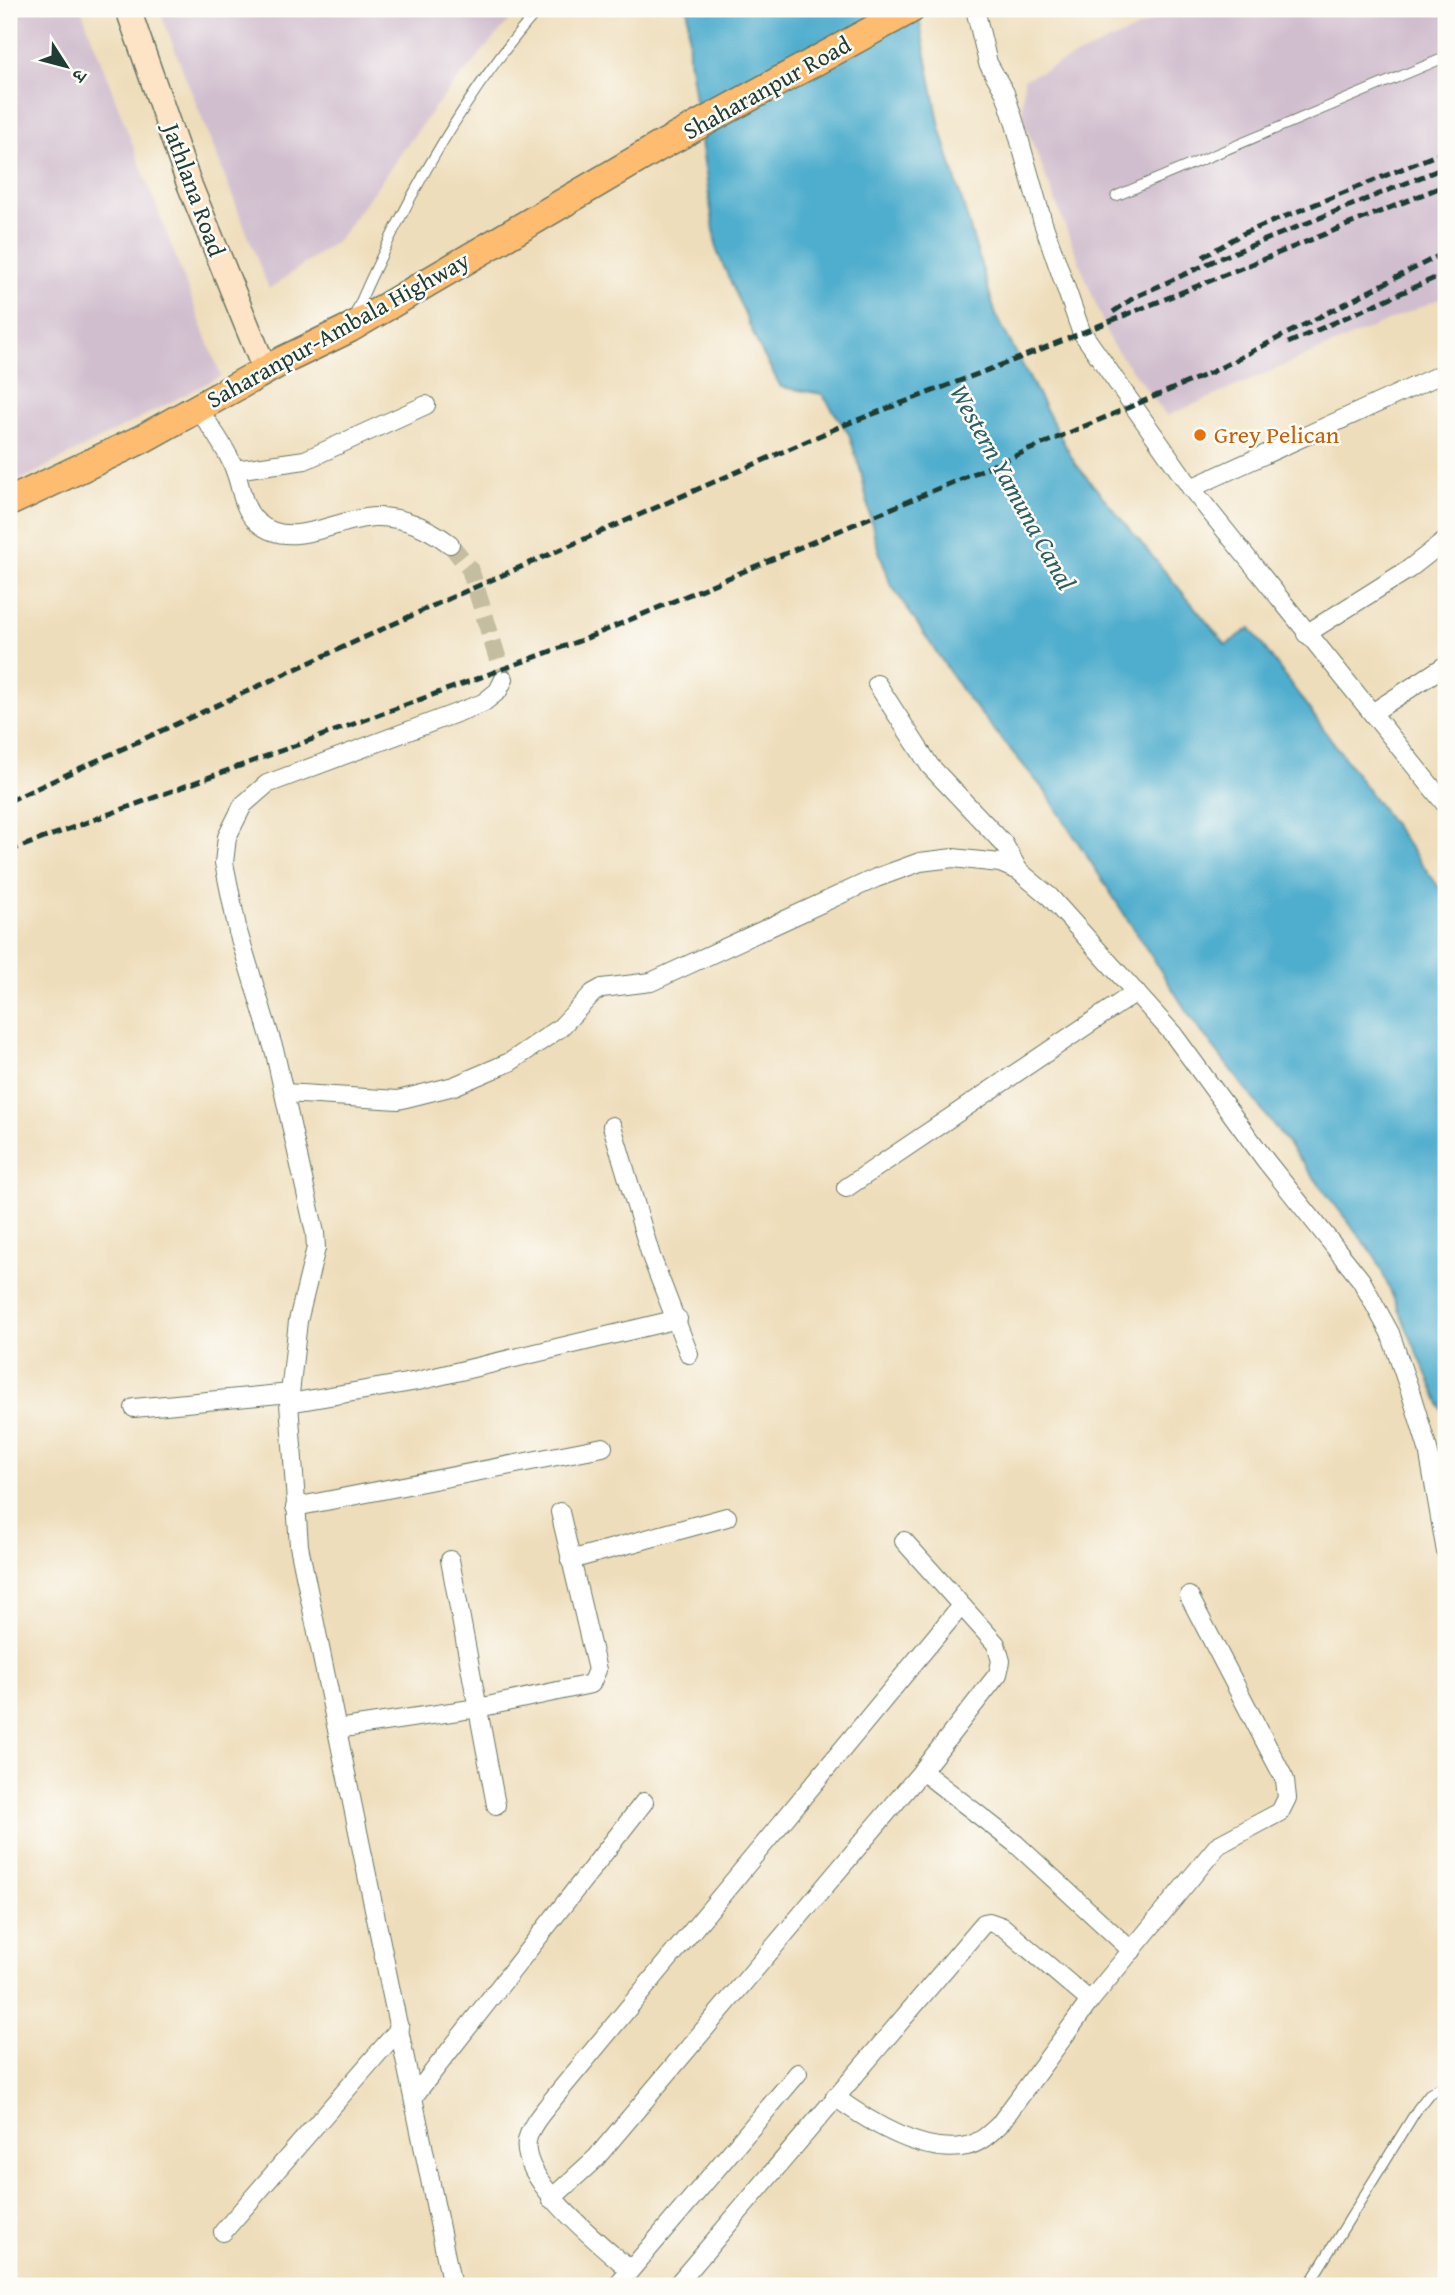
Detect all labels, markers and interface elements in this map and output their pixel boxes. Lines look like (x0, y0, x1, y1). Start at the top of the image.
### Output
street label: Shaharanpur Road (676, 27, 857, 148)
north arrow (32, 32, 102, 102)
text: उ (65, 62, 95, 89)
street label: Jathlana Road (153, 116, 235, 261)
street label: Saharanpur-Ambala Highway (200, 243, 476, 417)
water label: Western Yamuna Canal (941, 377, 1086, 597)
place label: Grey Pelican (1214, 417, 1340, 452)
marker: Grey Pelican (1192, 427, 1208, 443)

